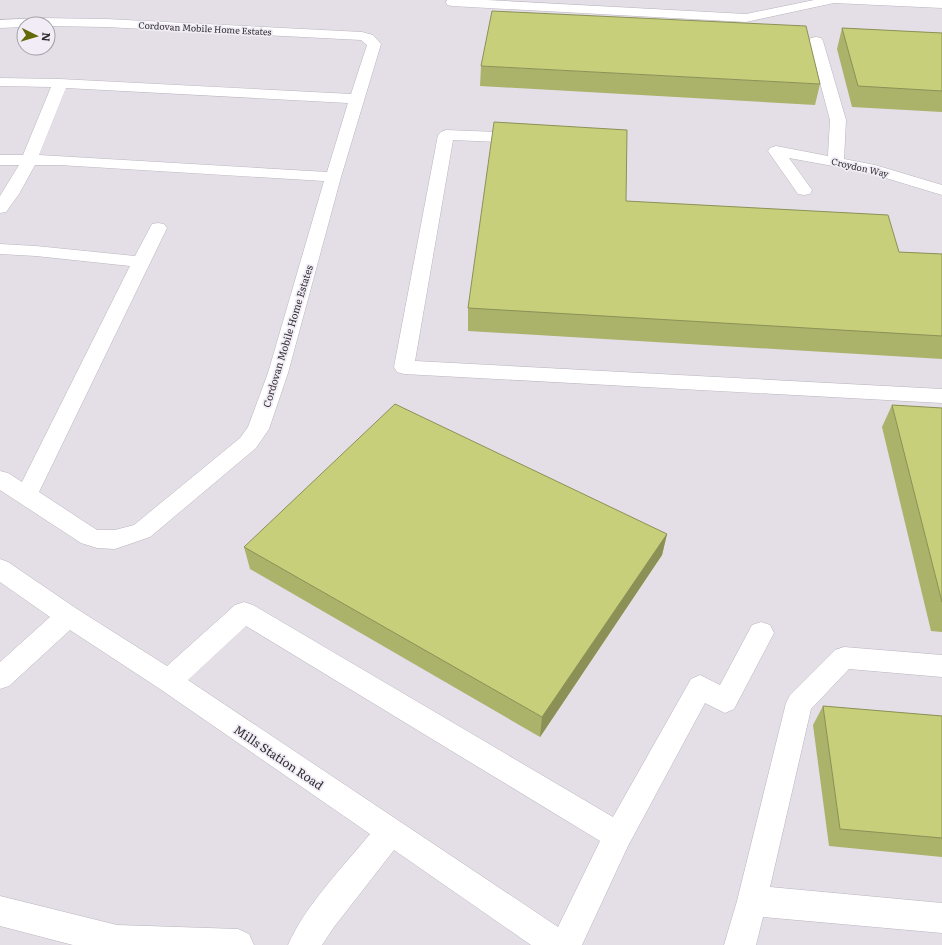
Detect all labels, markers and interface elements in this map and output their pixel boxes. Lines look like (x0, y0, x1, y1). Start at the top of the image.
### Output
north arrow (16, 16, 56, 56)
street label: Cordovan Mobile Home Estates (138, 18, 272, 38)
text: N (39, 32, 55, 42)
street label: Croydon Way (830, 154, 891, 181)
street label: Cordovan Mobile Home Estates (258, 262, 316, 409)
street label: Mills Station Road (230, 720, 328, 794)

